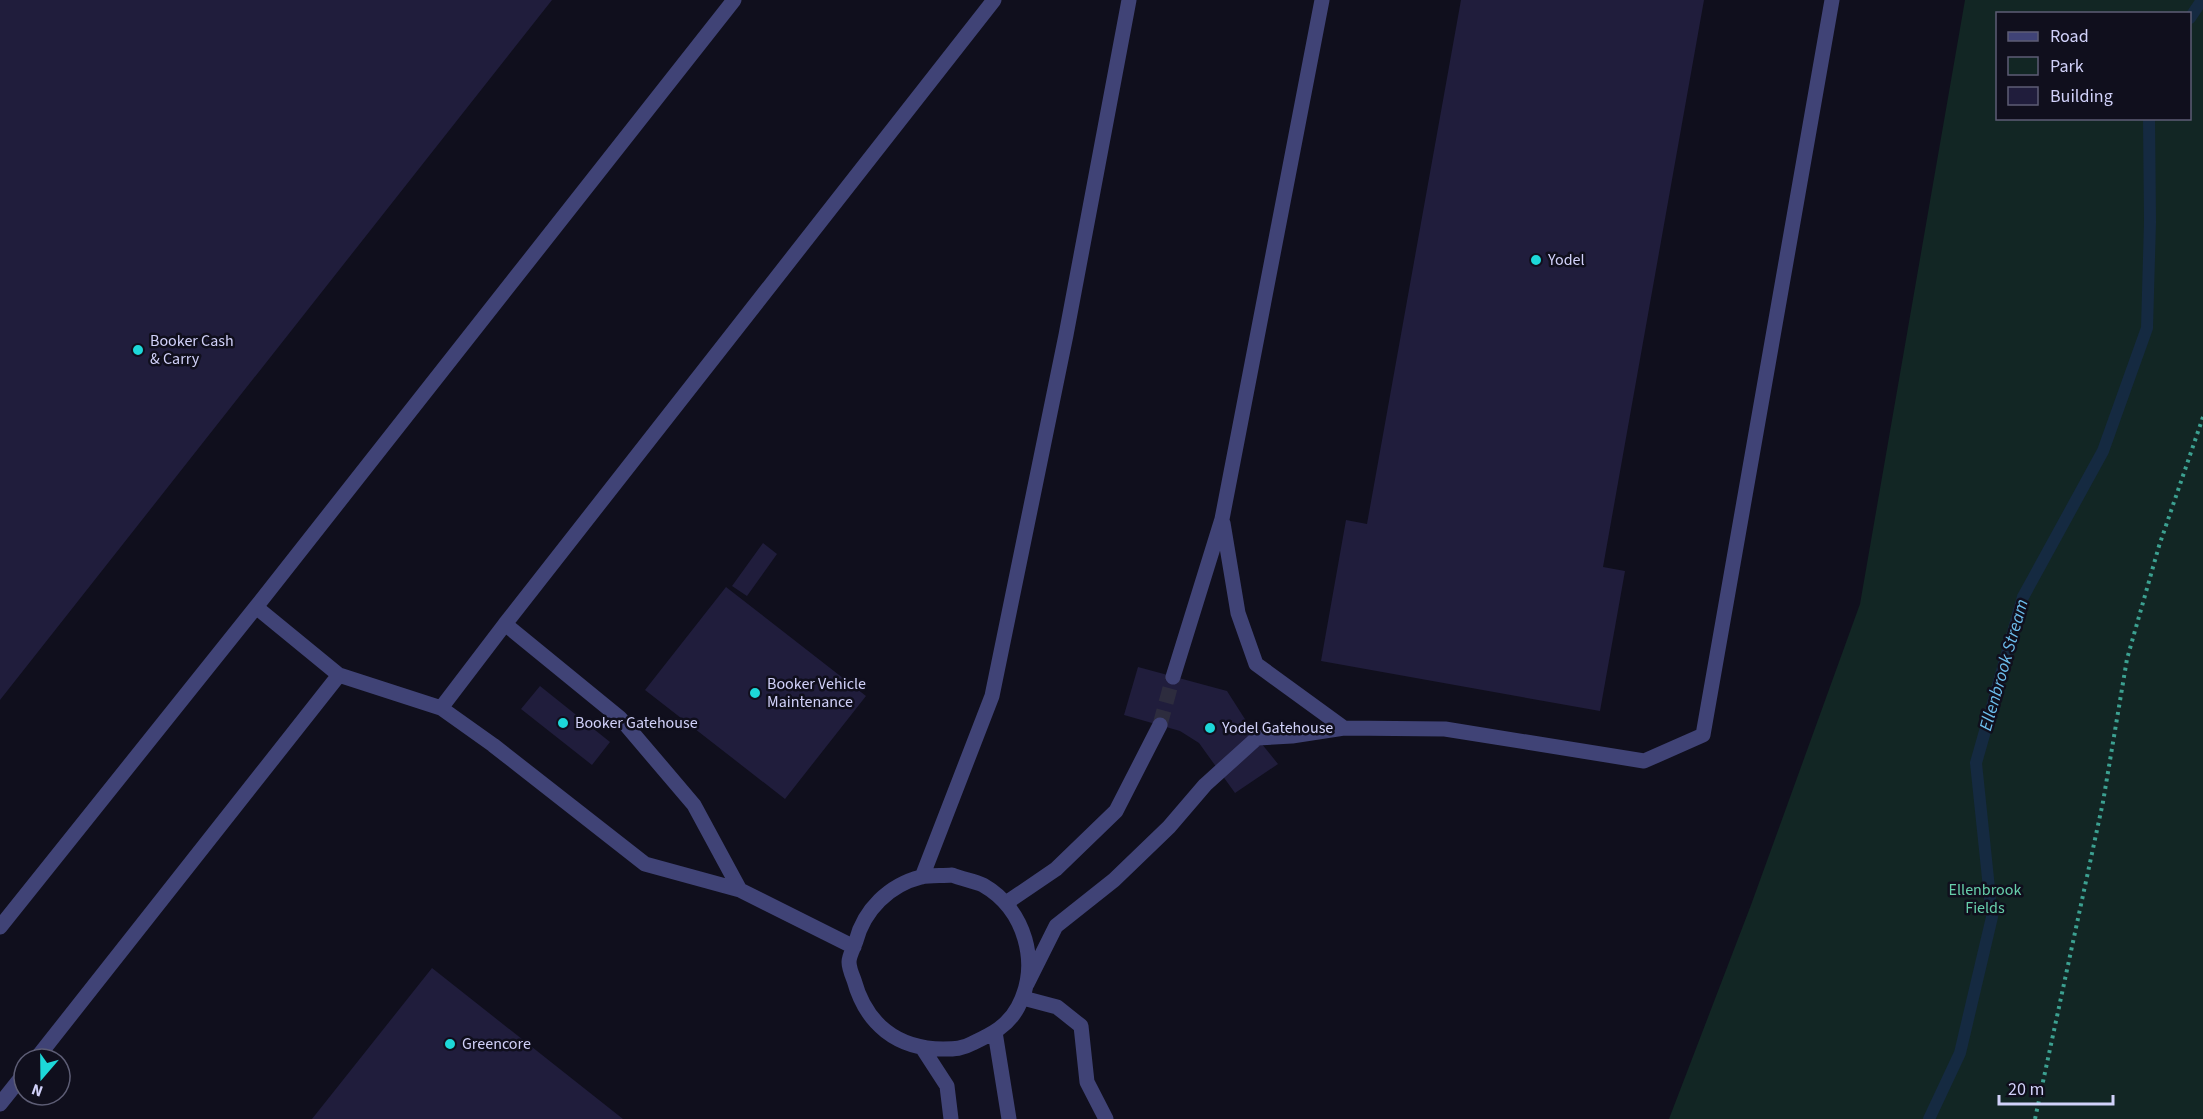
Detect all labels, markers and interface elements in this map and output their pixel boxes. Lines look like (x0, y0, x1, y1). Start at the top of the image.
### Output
legend (1996, 12, 2191, 120)
text: Road (2050, 24, 2089, 49)
text: Park (2050, 54, 2084, 79)
text: Building (2050, 84, 2113, 109)
place label: Yodel (1547, 249, 1585, 271)
marker: Yodel (1529, 253, 1543, 267)
place label: Booker Cash & Carry (150, 330, 234, 370)
marker: Booker Cash & Carry (131, 343, 145, 357)
water label: Ellenbrook Stream (1973, 596, 2035, 734)
place label: Booker Vehicle Maintenance (767, 673, 866, 713)
marker: Booker Vehicle Maintenance (748, 686, 762, 700)
place label: Booker Gatehouse (575, 712, 698, 734)
marker: Booker Gatehouse (556, 716, 570, 730)
place label: Yodel Gatehouse (1221, 717, 1333, 739)
marker: Yodel Gatehouse (1203, 721, 1217, 735)
park label: Ellenbrook Fields (1949, 879, 2021, 919)
place label: Greencore (462, 1033, 531, 1055)
marker: Greencore (443, 1037, 457, 1051)
north arrow (12, 1047, 72, 1107)
scale bar (1999, 1068, 2113, 1106)
text: 20 m (2008, 1077, 2044, 1102)
text: N (28, 1078, 46, 1102)

